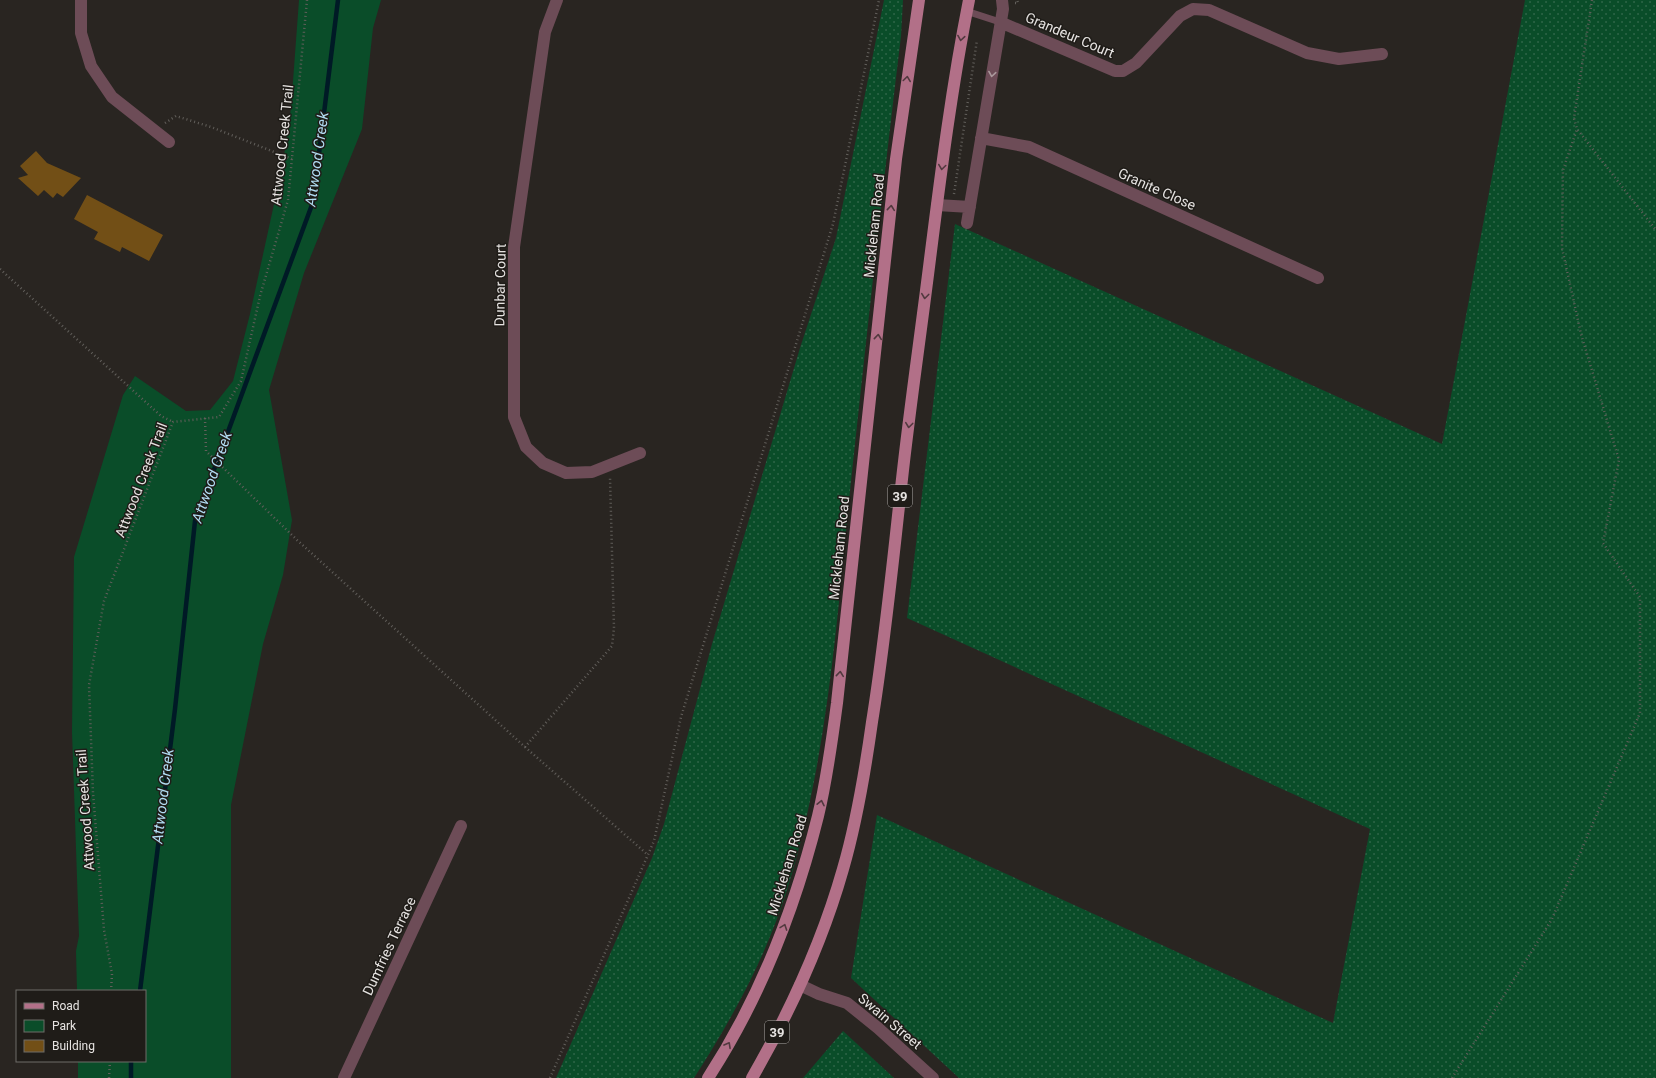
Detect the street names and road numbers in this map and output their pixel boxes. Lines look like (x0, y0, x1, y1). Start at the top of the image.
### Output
street label: Grandeur Court (1023, 9, 1117, 61)
street label: Attwood Creek Trail (268, 84, 296, 206)
street label: Granite Close (1116, 165, 1198, 213)
street label: Mickleham Road (861, 173, 887, 279)
street label: Dunbar Court (491, 243, 509, 327)
street label: Attwood Creek Trail (112, 420, 170, 540)
road number: 39 (888, 485, 912, 507)
street label: Mickleham Road (826, 495, 852, 601)
street label: Attwood Creek Trail (73, 749, 97, 871)
street label: Mickleham Road (764, 813, 810, 917)
street label: Dumfries Terrace (359, 894, 419, 998)
street label: Swain Street (855, 990, 925, 1052)
road number: 39 (765, 1021, 789, 1043)

